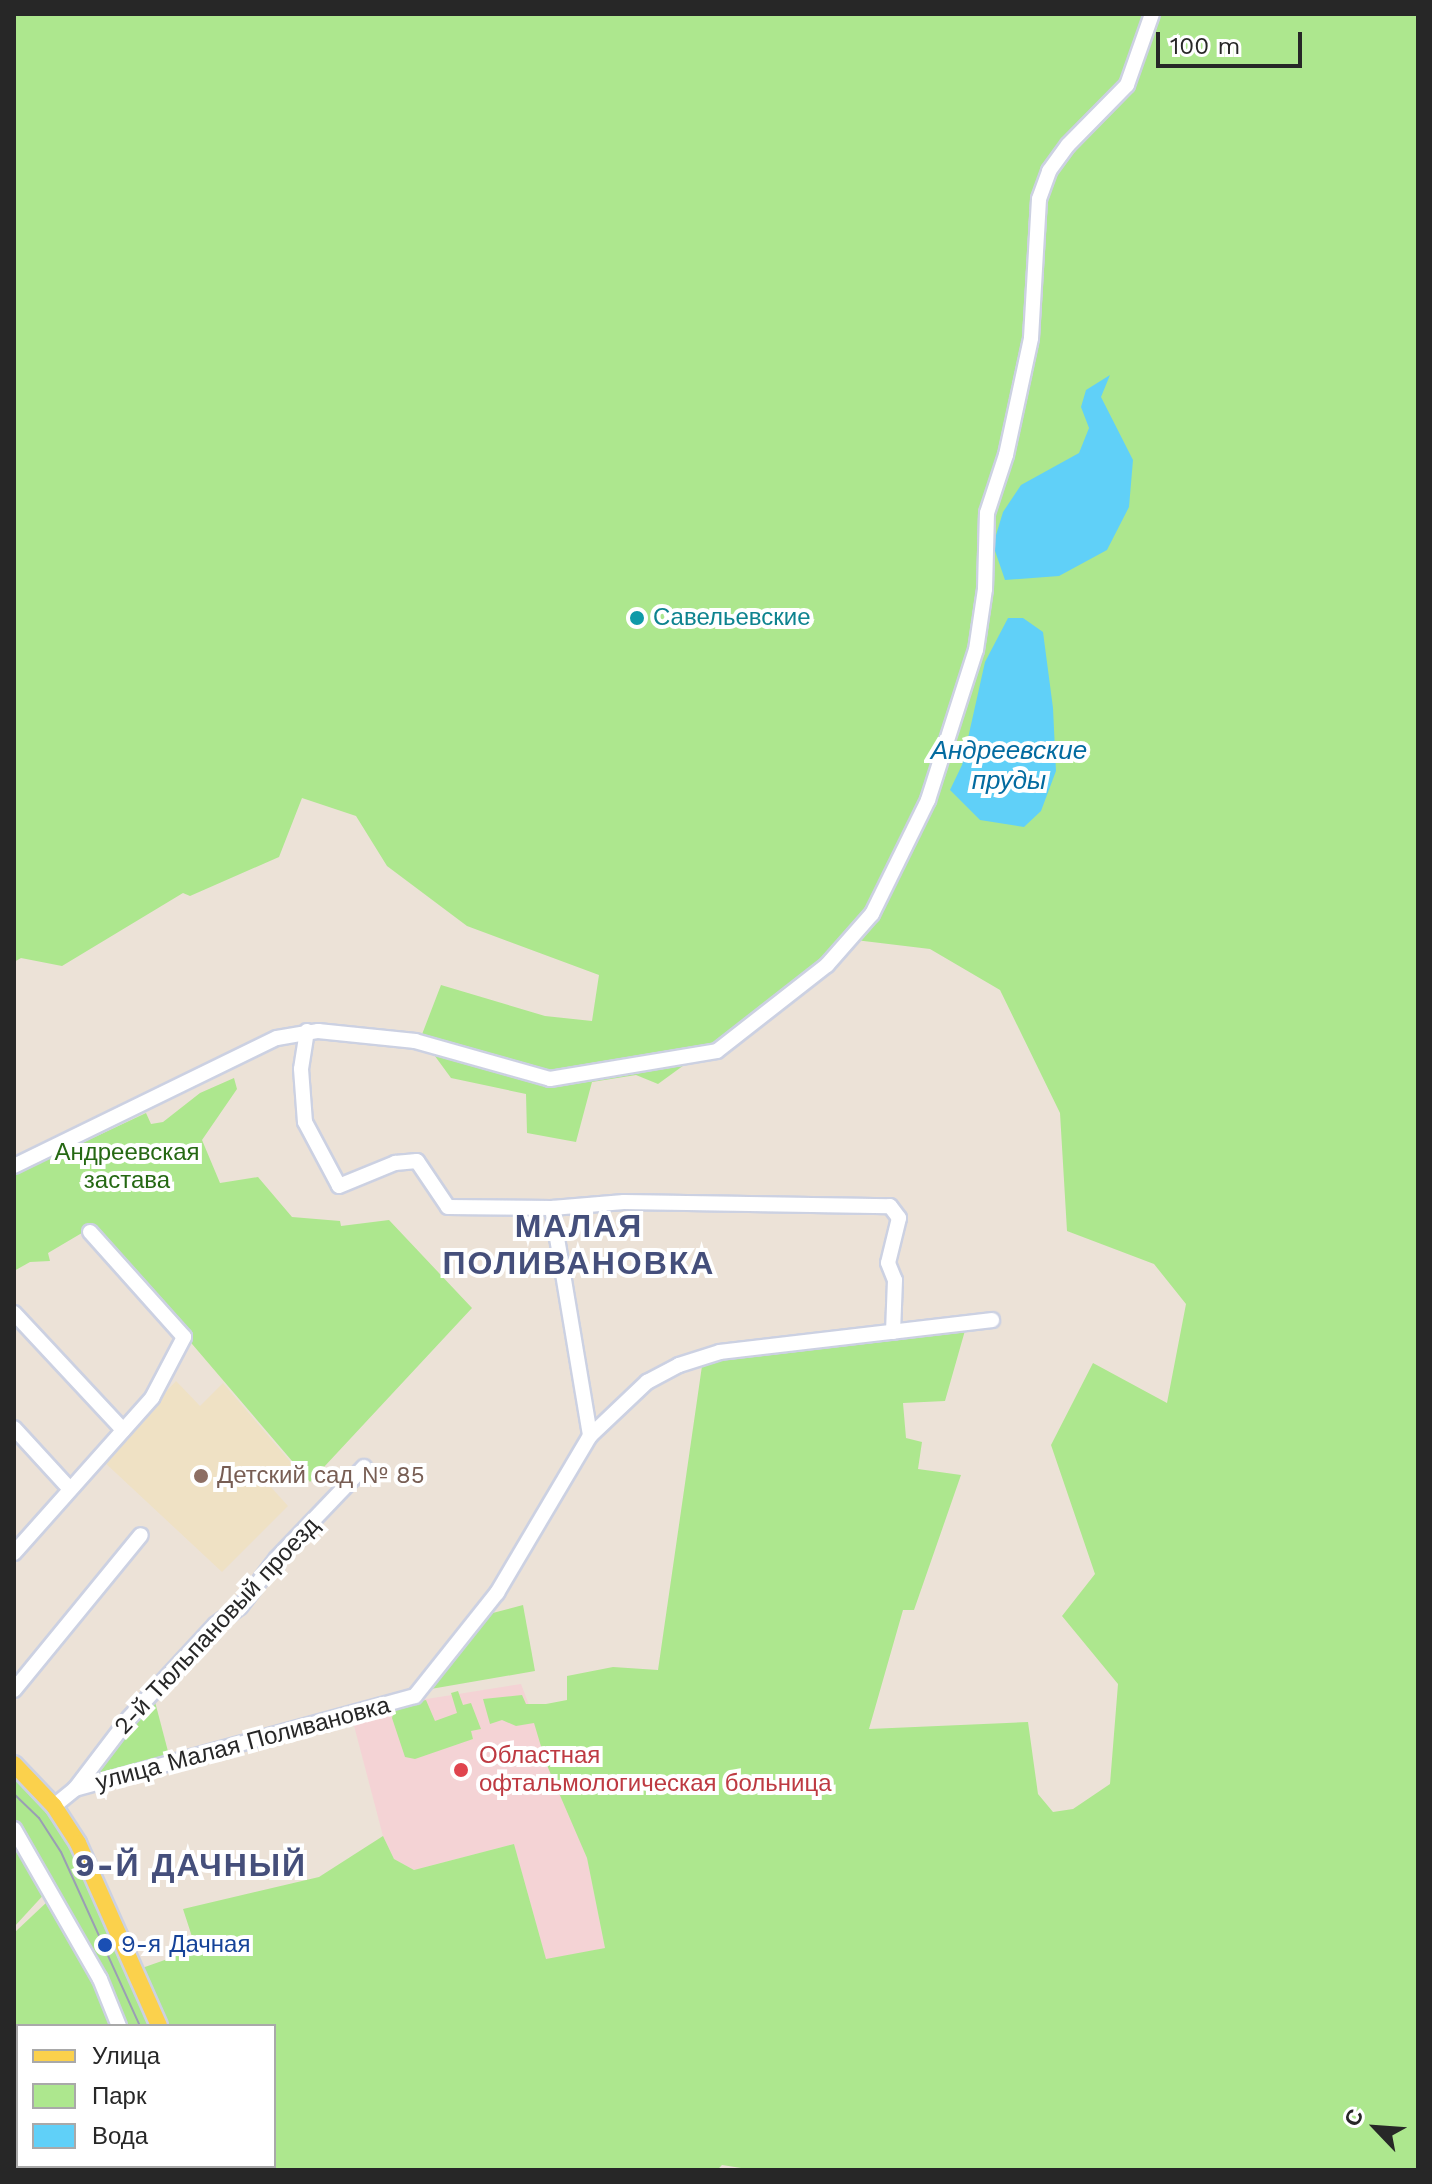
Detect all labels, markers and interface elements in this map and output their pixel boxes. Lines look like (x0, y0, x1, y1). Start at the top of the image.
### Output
scale bar (1160, 16, 1306, 66)
text: 100 m (1170, 32, 1240, 60)
place label: Савельевские (653, 604, 811, 632)
marker: Савельевские (628, 609, 646, 627)
water label: Андреевские пруды (931, 735, 1087, 796)
park label: Андреевская застава (54, 1139, 200, 1195)
district label: МАЛАЯ ПОЛИВАНОВКА (443, 1208, 715, 1283)
place label: Детский сад № 85 (217, 1462, 425, 1490)
marker: Детский сад № 85 (192, 1467, 210, 1485)
street label: 2-й Тюльпановый проезд (109, 1511, 325, 1741)
street label: улица Малая Поливановка (93, 1691, 393, 1797)
place label: Областная офтальмологическая больница (479, 1742, 831, 1798)
marker: Областная офтальмологическая больница (450, 1759, 472, 1781)
district label: 9-Й ДАЧНЫЙ (75, 1846, 307, 1884)
place label: 9-я Дачная (121, 1931, 250, 1959)
marker: 9-я Дачная (96, 1936, 114, 1954)
legend (16, 2024, 276, 2168)
text: Улица (92, 2042, 160, 2070)
text: Парк (92, 2082, 146, 2110)
north arrow (1336, 2088, 1416, 2168)
text: С (1339, 2105, 1368, 2130)
text: Вода (92, 2122, 148, 2150)

